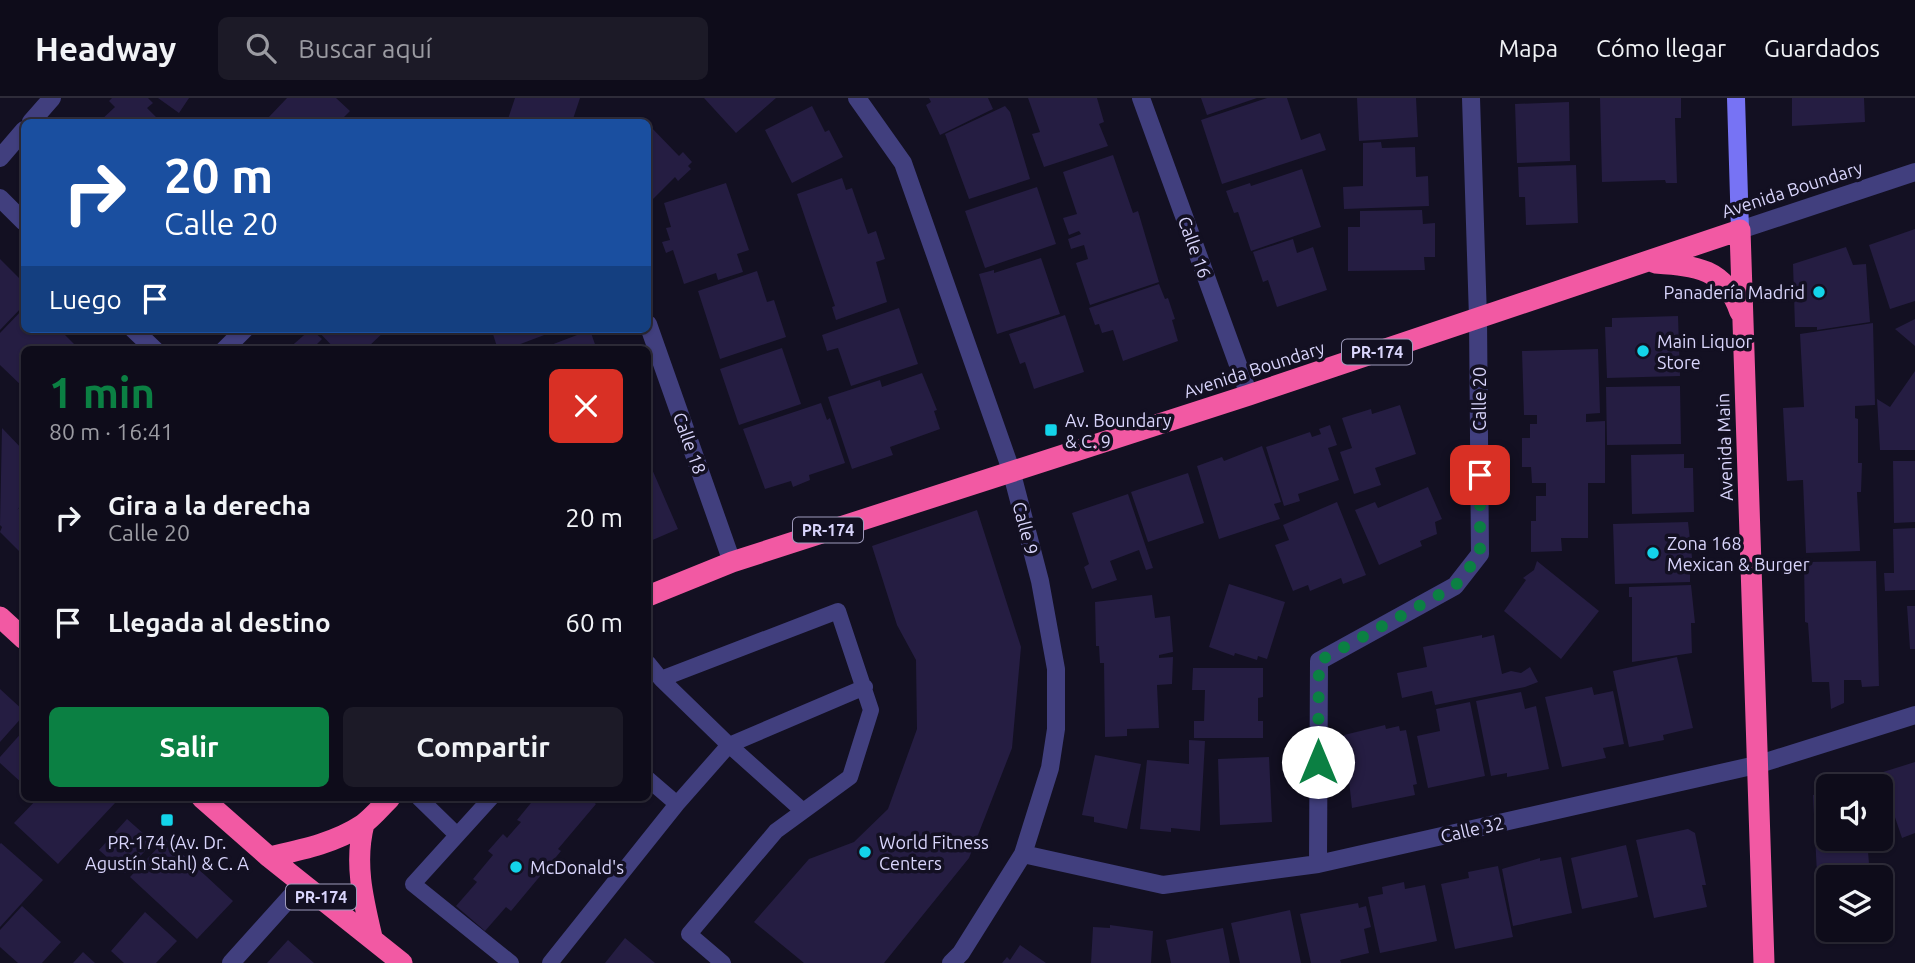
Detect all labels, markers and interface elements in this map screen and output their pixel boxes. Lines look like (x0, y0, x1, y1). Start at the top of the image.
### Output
search box (218, 17, 708, 80)
icon: search (242, 29, 280, 67)
text: Headway (35, 30, 176, 67)
text: Buscar aquí (298, 34, 432, 63)
text: Mapa (1498, 35, 1558, 62)
text: Cómo llegar (1596, 35, 1726, 62)
text: Guardados (1764, 35, 1880, 62)
icon: right (49, 147, 140, 238)
text: 20 m (164, 147, 273, 202)
street label: Avenida Boundary (1719, 157, 1865, 221)
text: Calle 20 (164, 205, 278, 241)
street label: Calle 16 (1175, 213, 1215, 281)
icon: arrive (136, 280, 174, 318)
place label: Panadería Madrid (1663, 282, 1805, 302)
marker: Panadería Madrid (1811, 284, 1827, 300)
text: Luego (49, 285, 122, 314)
place label: Main Liquor Store (1657, 331, 1753, 372)
street label: Avenida Boundary (1181, 337, 1327, 401)
road number: PR-174 (1342, 340, 1412, 364)
marker: Main Liquor Store (1635, 343, 1651, 359)
street label: Calle 20 (1469, 367, 1489, 431)
text: 1 min (49, 369, 155, 416)
button: close (549, 369, 623, 443)
street label: Avenida Main (1712, 393, 1736, 501)
street label: Calle 18 (670, 409, 710, 477)
place label: Av. Boundary & C. 9 (1065, 410, 1172, 451)
text: 80 m · 16:41 (49, 419, 174, 444)
marker: Av. Boundary & C. 9 (1043, 422, 1059, 438)
pin (1450, 445, 1510, 505)
icon: arrive (1461, 456, 1499, 494)
text: Gira a la derecha (108, 491, 311, 520)
icon: right (49, 499, 87, 537)
street label: Calle 9 (1009, 499, 1043, 557)
text: 20 m (565, 503, 623, 532)
road number: PR-174 (793, 518, 863, 542)
text: Calle 20 (108, 520, 190, 545)
place label: Zona 168 Mexican & Burger (1667, 533, 1810, 574)
marker: Zona 168 Mexican & Burger (1645, 545, 1661, 561)
icon: arrive (49, 604, 87, 642)
text: Llegada al destino (108, 608, 331, 637)
text: 60 m (565, 608, 623, 637)
button: Salir (49, 707, 329, 787)
button: Compartir (343, 707, 623, 787)
position arrow (1281, 725, 1355, 799)
map controls (1816, 774, 1893, 942)
button: sound (1816, 774, 1893, 851)
marker: PR-174 (Av. Dr. Agustín Stahl) & C. A (159, 812, 175, 828)
street label: Calle 32 (1439, 812, 1505, 846)
place label: PR-174 (Av. Dr. Agustín Stahl) & C. A (85, 832, 249, 874)
place label: World Fitness Centers (879, 832, 989, 873)
marker: World Fitness Centers (857, 844, 873, 860)
place label: McDonald's (530, 857, 624, 877)
marker: McDonald's (508, 859, 524, 875)
button: layers (1816, 865, 1893, 942)
road number: PR-174 (286, 884, 356, 910)

